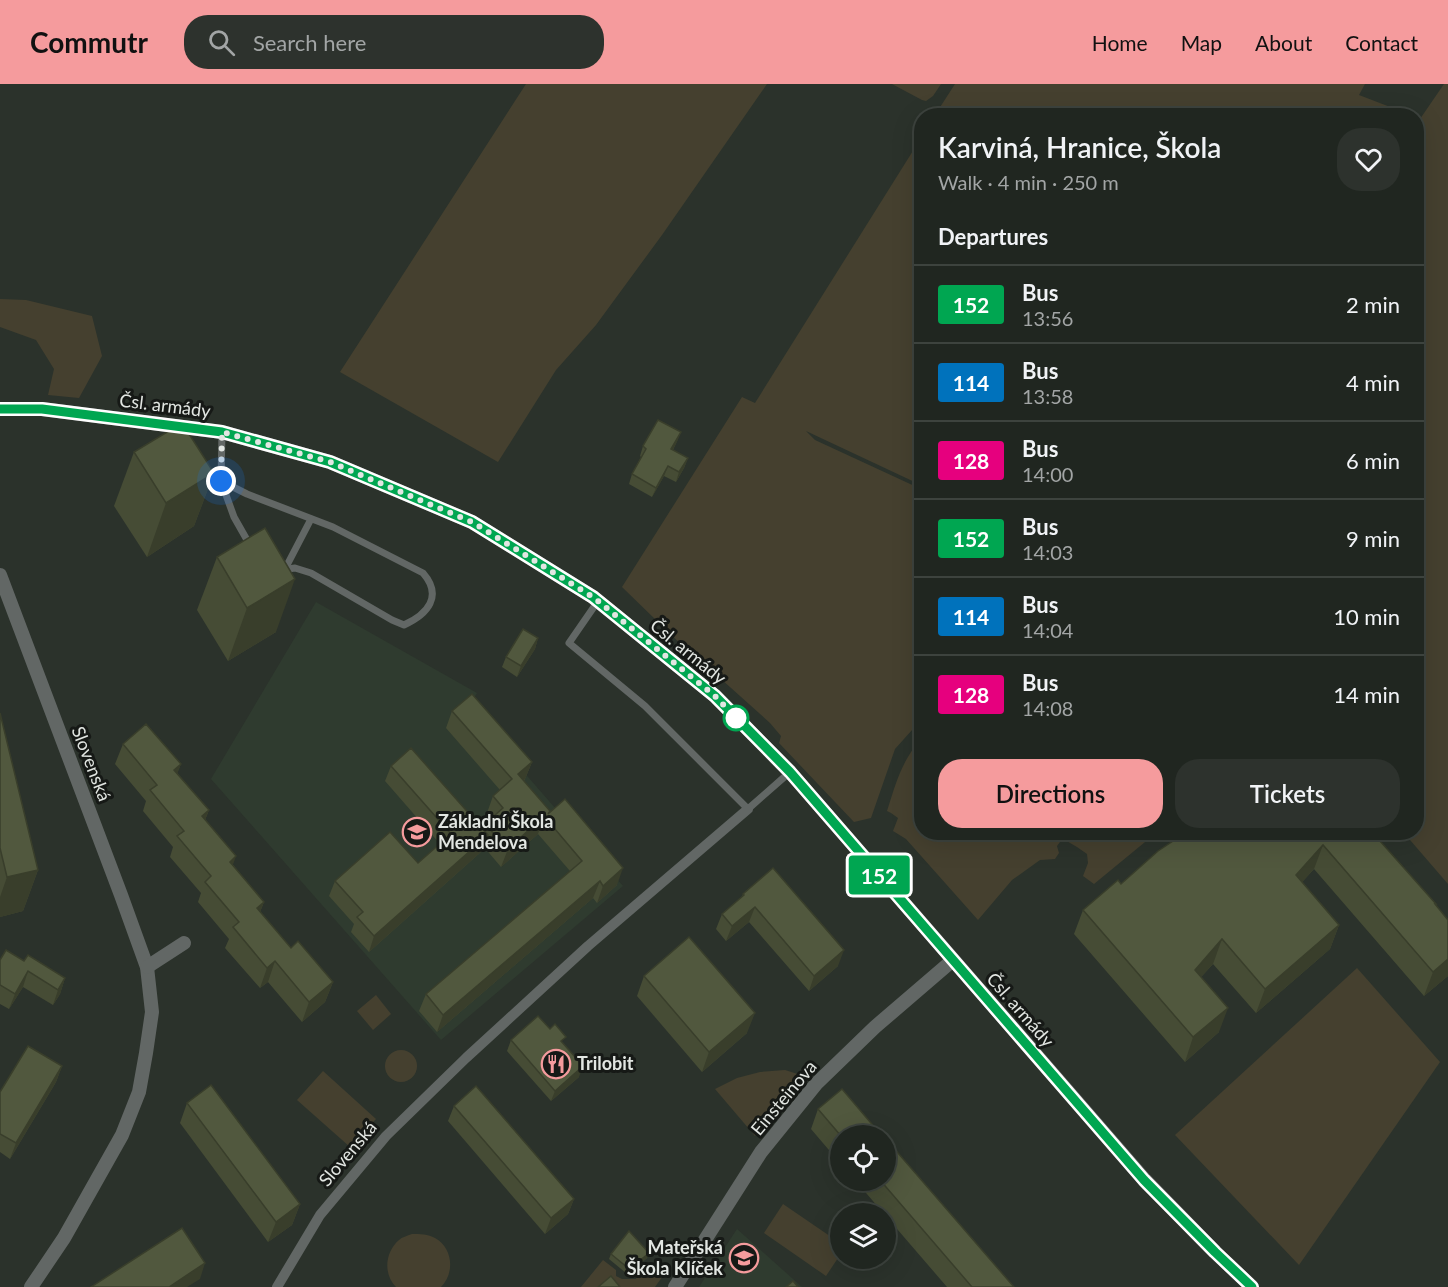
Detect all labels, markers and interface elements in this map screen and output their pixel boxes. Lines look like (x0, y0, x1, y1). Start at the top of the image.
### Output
search box (184, 15, 604, 69)
text: Commutr (30, 25, 148, 59)
icon: search (205, 26, 238, 59)
text: Search here (253, 29, 366, 56)
text: Home (1092, 30, 1148, 55)
text: Map (1181, 30, 1222, 55)
text: About (1255, 30, 1312, 55)
text: Contact (1345, 30, 1418, 55)
button: heart (1337, 128, 1400, 191)
text: Karviná, Hranice, Škola (938, 130, 1221, 164)
text: Walk · 4 min · 250 m (938, 170, 1119, 194)
text: Departures (938, 223, 1048, 250)
text: Bus (1022, 279, 1058, 306)
text: 2 min (1346, 291, 1400, 318)
text: 152 (953, 292, 989, 317)
text: 13:56 (1022, 306, 1073, 330)
text: Bus (1022, 357, 1058, 384)
text: 4 min (1346, 369, 1400, 396)
text: 114 (953, 370, 989, 395)
text: 13:58 (1022, 384, 1073, 408)
street label: Čsl. armády (118, 389, 213, 422)
text: Bus (1022, 435, 1058, 462)
text: 6 min (1346, 447, 1400, 474)
text: 128 (953, 448, 989, 473)
text: 14:00 (1022, 462, 1073, 486)
your location (206, 466, 236, 496)
text: Bus (1022, 513, 1058, 540)
text: 9 min (1346, 525, 1400, 552)
text: 152 (953, 526, 989, 551)
text: 14:03 (1022, 540, 1073, 564)
text: Bus (1022, 591, 1058, 618)
text: 10 min (1333, 603, 1400, 630)
text: 114 (953, 604, 989, 629)
street label: Čsl. armády (646, 614, 732, 689)
text: 14:04 (1022, 618, 1073, 642)
text: Bus (1022, 669, 1058, 696)
text: 14 min (1333, 681, 1400, 708)
text: 128 (953, 682, 989, 707)
text: 14:08 (1022, 696, 1073, 720)
unlabelled marker (723, 705, 749, 731)
street label: Slovenská (68, 723, 116, 804)
button: Directions (938, 759, 1163, 828)
button: Tickets (1175, 759, 1400, 828)
place label: Základní Škola Mendelova (438, 810, 553, 853)
school or university icon: Základní Škola Mendelova (401, 816, 433, 848)
line badge: 152 (844, 856, 914, 894)
text: 152 (861, 863, 897, 888)
street label: Čsl. armády (982, 968, 1060, 1052)
restaurant icon: Trilobit (540, 1048, 572, 1080)
place label: Trilobit (577, 1052, 634, 1074)
street label: Einsteinova (746, 1056, 821, 1139)
street label: Slovenská (314, 1116, 381, 1190)
map controls (830, 1125, 896, 1269)
button: locate (830, 1125, 896, 1191)
button: layers (830, 1203, 896, 1269)
place label: Mateřská Škola Klíček (627, 1236, 723, 1279)
school or university icon: Mateřská Škola Klíček (728, 1242, 760, 1274)

